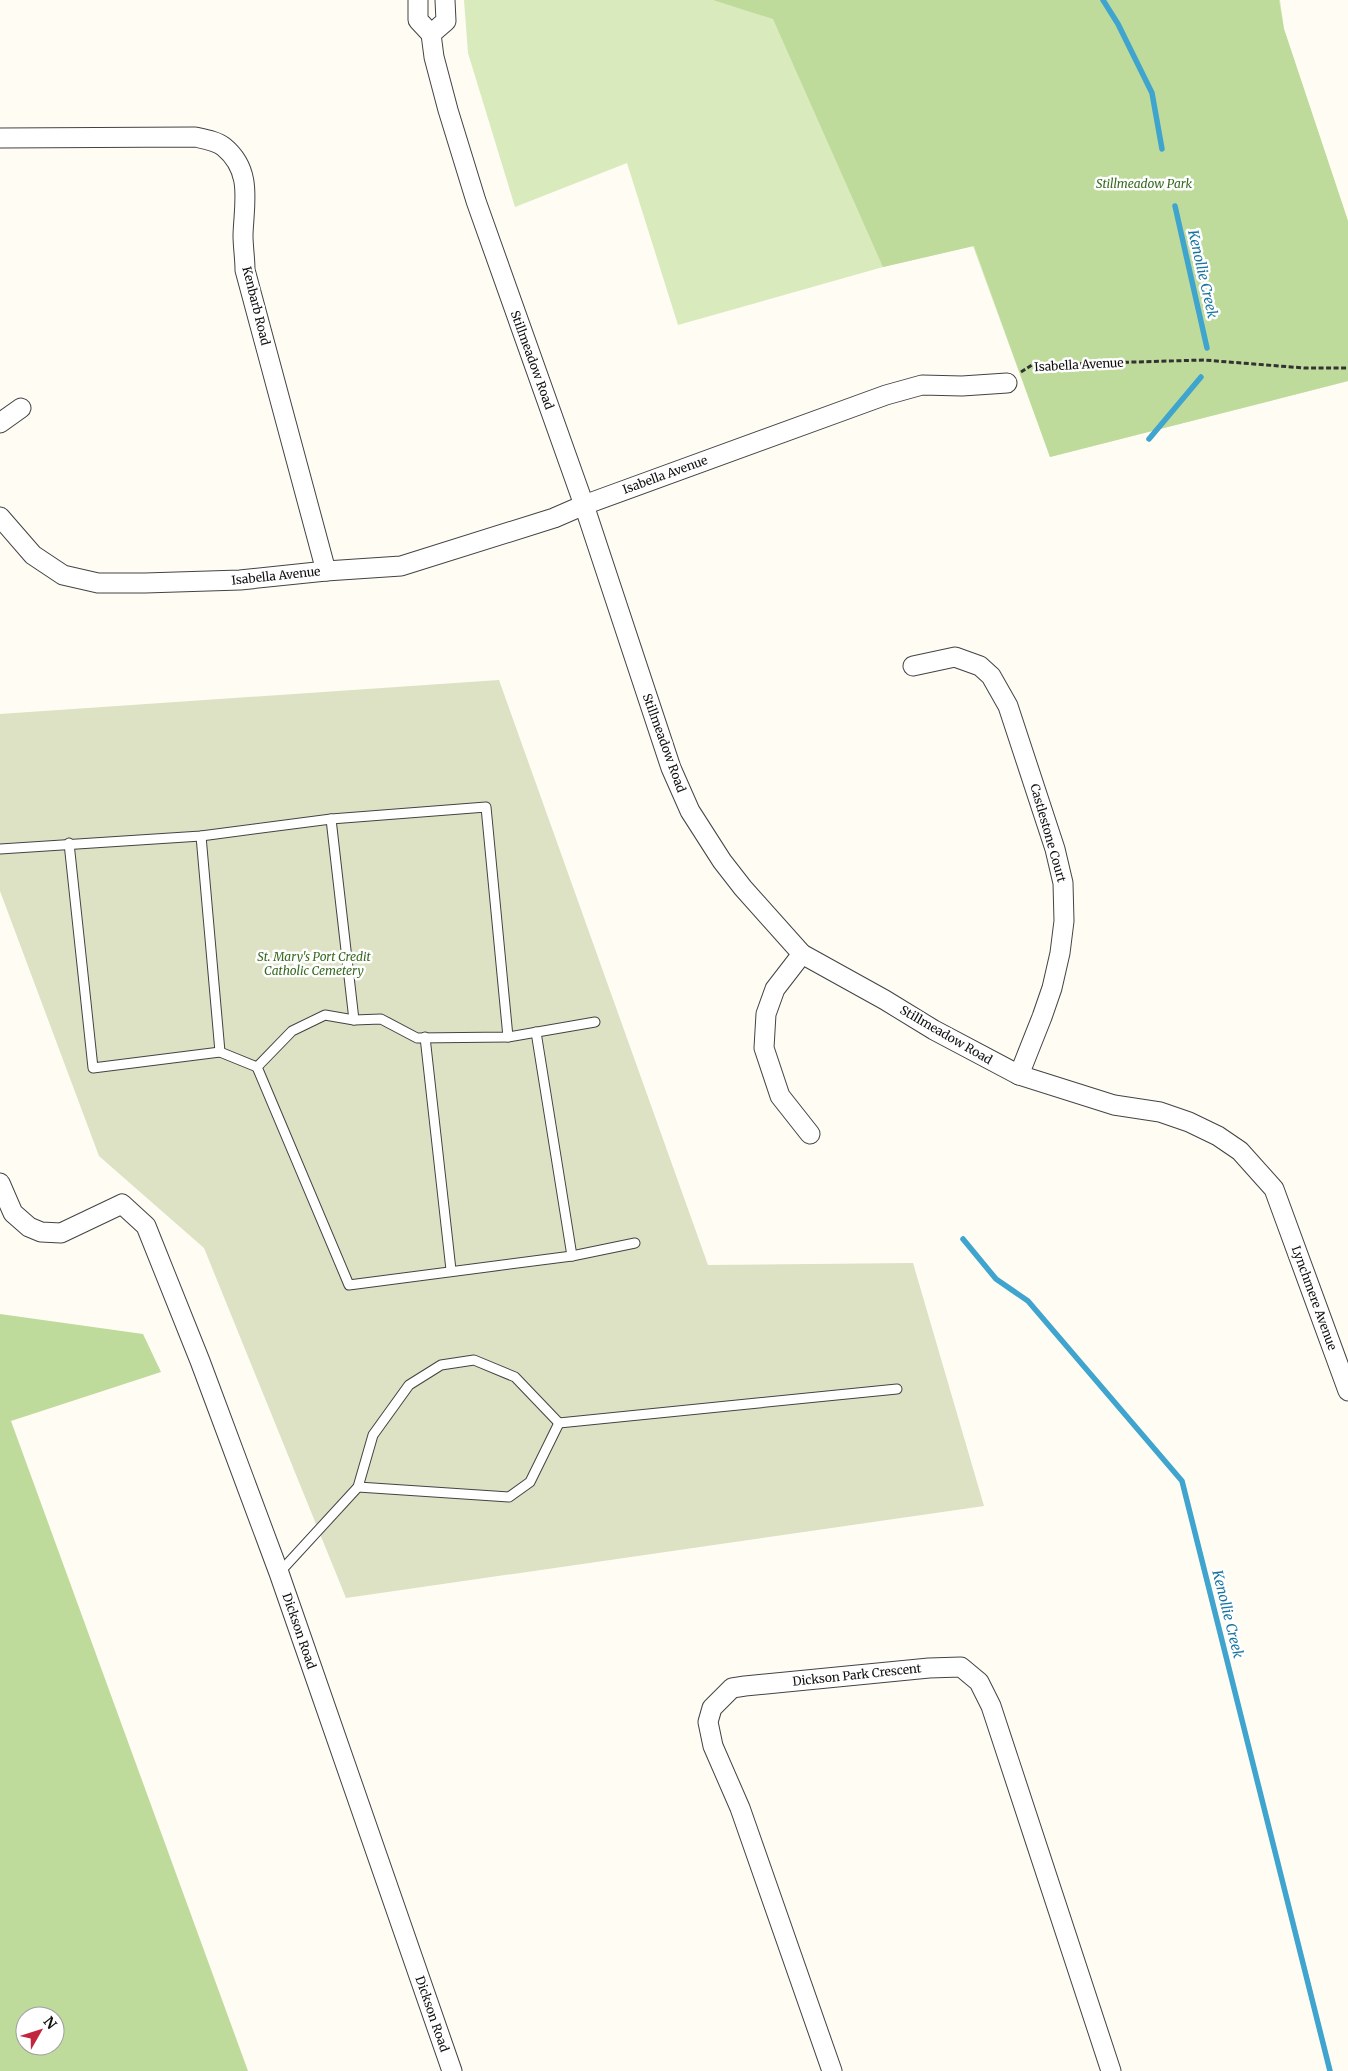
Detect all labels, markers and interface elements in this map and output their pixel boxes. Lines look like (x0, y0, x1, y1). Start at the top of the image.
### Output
park label: Stillmeadow Park (1096, 176, 1192, 191)
water label: Kenollie Creek (1184, 227, 1222, 320)
street label: Kenbarb Road (239, 265, 274, 347)
street label: Stillmeadow Road (508, 308, 557, 411)
street label: Isabella Avenue (1034, 355, 1124, 374)
street label: Isabella Avenue (620, 452, 709, 497)
street label: Isabella Avenue (231, 563, 321, 588)
street label: Stillmeadow Road (640, 691, 689, 794)
street label: Castlestone Court (1027, 782, 1070, 884)
park label: St. Mary's Port Credit Catholic Cemetery (257, 949, 372, 978)
street label: Stillmeadow Road (897, 1002, 995, 1067)
street label: Lynchmere Avenue (1289, 1244, 1340, 1352)
water label: Kenollie Creek (1208, 1567, 1248, 1660)
street label: Dickson Road (279, 1591, 319, 1671)
street label: Dickson Park Crescent (792, 1660, 922, 1689)
street label: Dickson Road (412, 1974, 452, 2054)
north arrow (15, 2006, 65, 2056)
text: N (40, 2013, 61, 2033)

